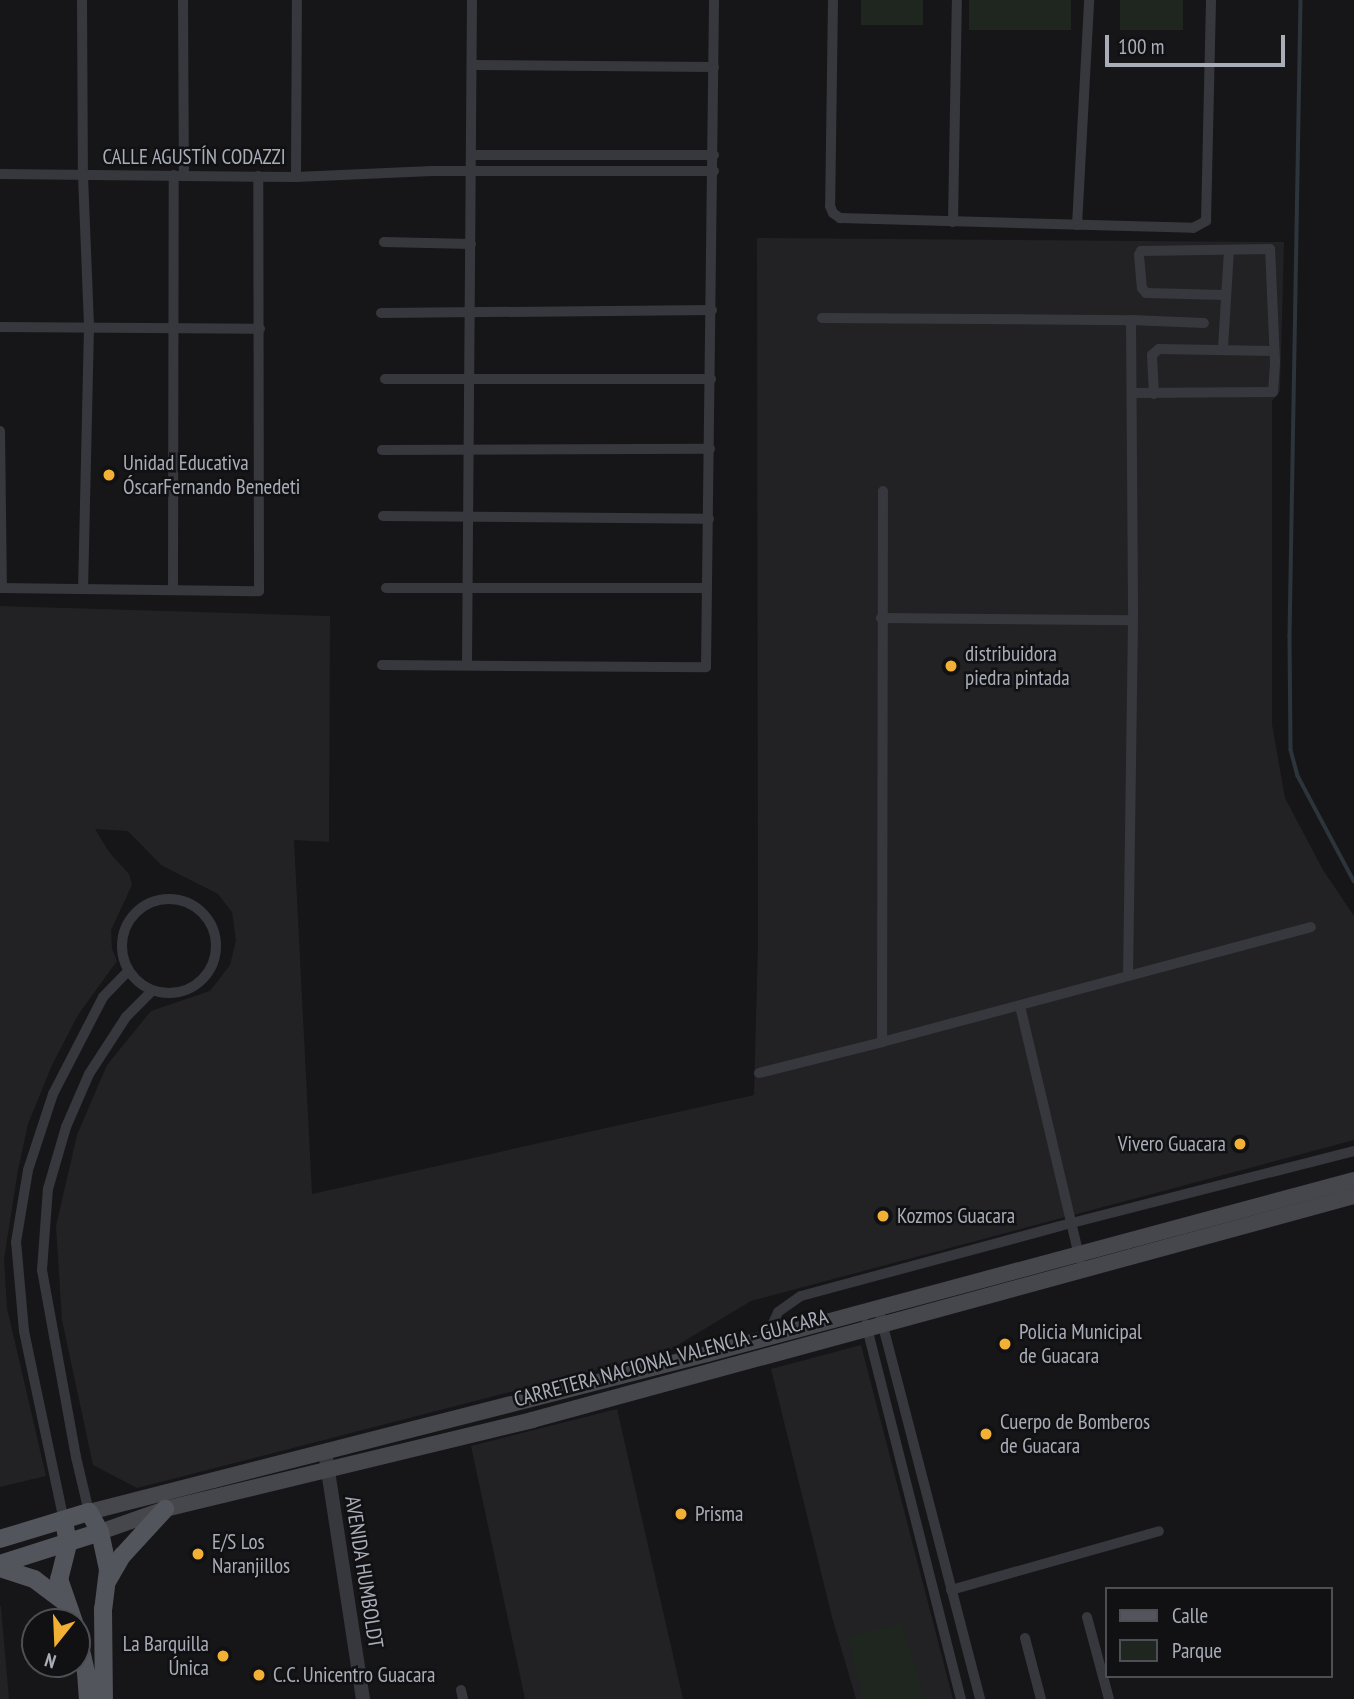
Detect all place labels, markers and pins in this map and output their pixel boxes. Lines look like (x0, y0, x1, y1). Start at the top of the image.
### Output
place label: Unidad Educativa ÓscarFernando Benedeti (123, 450, 300, 500)
marker: Unidad Educativa ÓscarFernando Benedeti (101, 467, 117, 483)
place label: distribuidora piedra pintada (965, 641, 1070, 691)
marker: distribuidora piedra pintada (943, 658, 959, 674)
place label: Vivero Guacara (1118, 1131, 1226, 1157)
marker: Vivero Guacara (1232, 1136, 1248, 1152)
place label: Kozmos Guacara (897, 1203, 1015, 1229)
marker: Kozmos Guacara (875, 1208, 891, 1224)
place label: Policia Municipal de Guacara (1019, 1319, 1142, 1369)
marker: Policia Municipal de Guacara (997, 1336, 1013, 1352)
place label: Cuerpo de Bomberos de Guacara (1000, 1409, 1150, 1459)
marker: Cuerpo de Bomberos de Guacara (978, 1426, 994, 1442)
place label: Prisma (695, 1501, 743, 1527)
marker: Prisma (673, 1506, 689, 1522)
place label: E/S Los Naranjillos (212, 1529, 290, 1579)
marker: E/S Los Naranjillos (190, 1546, 206, 1562)
place label: La Barquilla Única (123, 1631, 209, 1681)
marker: La Barquilla Única (215, 1648, 231, 1664)
place label: C.C. Unicentro Guacara (273, 1662, 437, 1688)
marker: C.C. Unicentro Guacara (251, 1667, 267, 1683)

